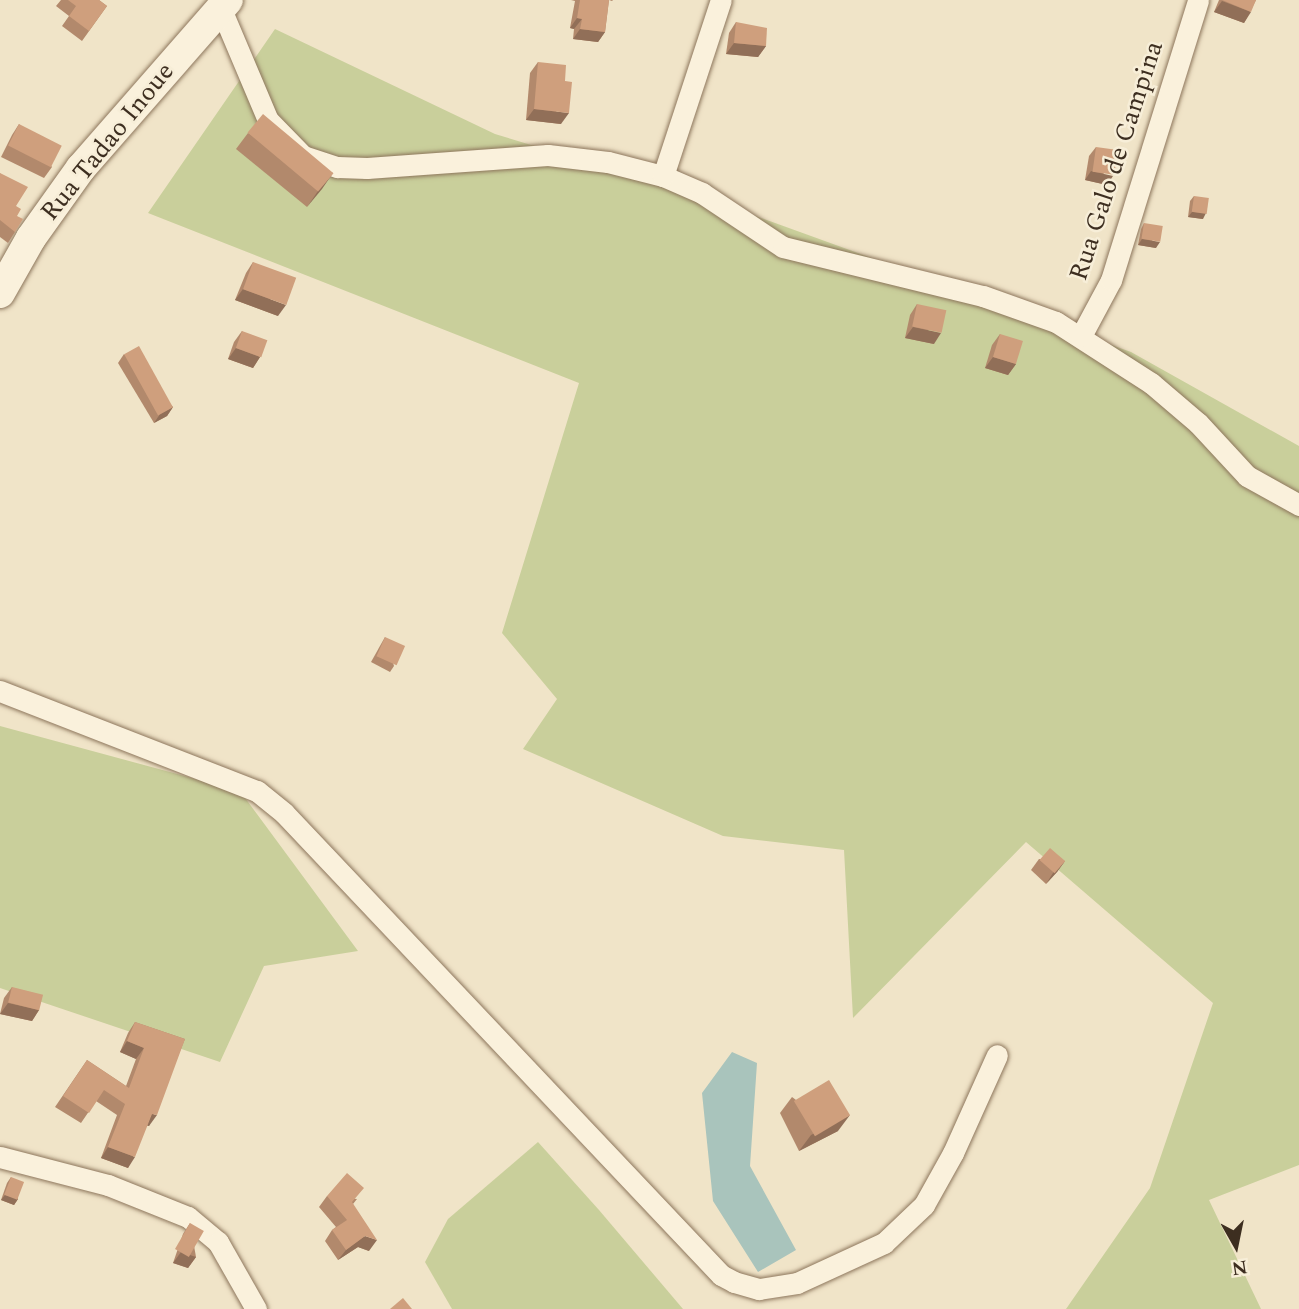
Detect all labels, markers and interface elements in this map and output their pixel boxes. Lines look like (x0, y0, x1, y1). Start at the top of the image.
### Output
street label: Rua Galo de Campina (1064, 37, 1170, 285)
street label: Rua Tadao Inoue (35, 57, 181, 227)
north arrow (1201, 1211, 1271, 1281)
text: N (1229, 1252, 1249, 1283)

